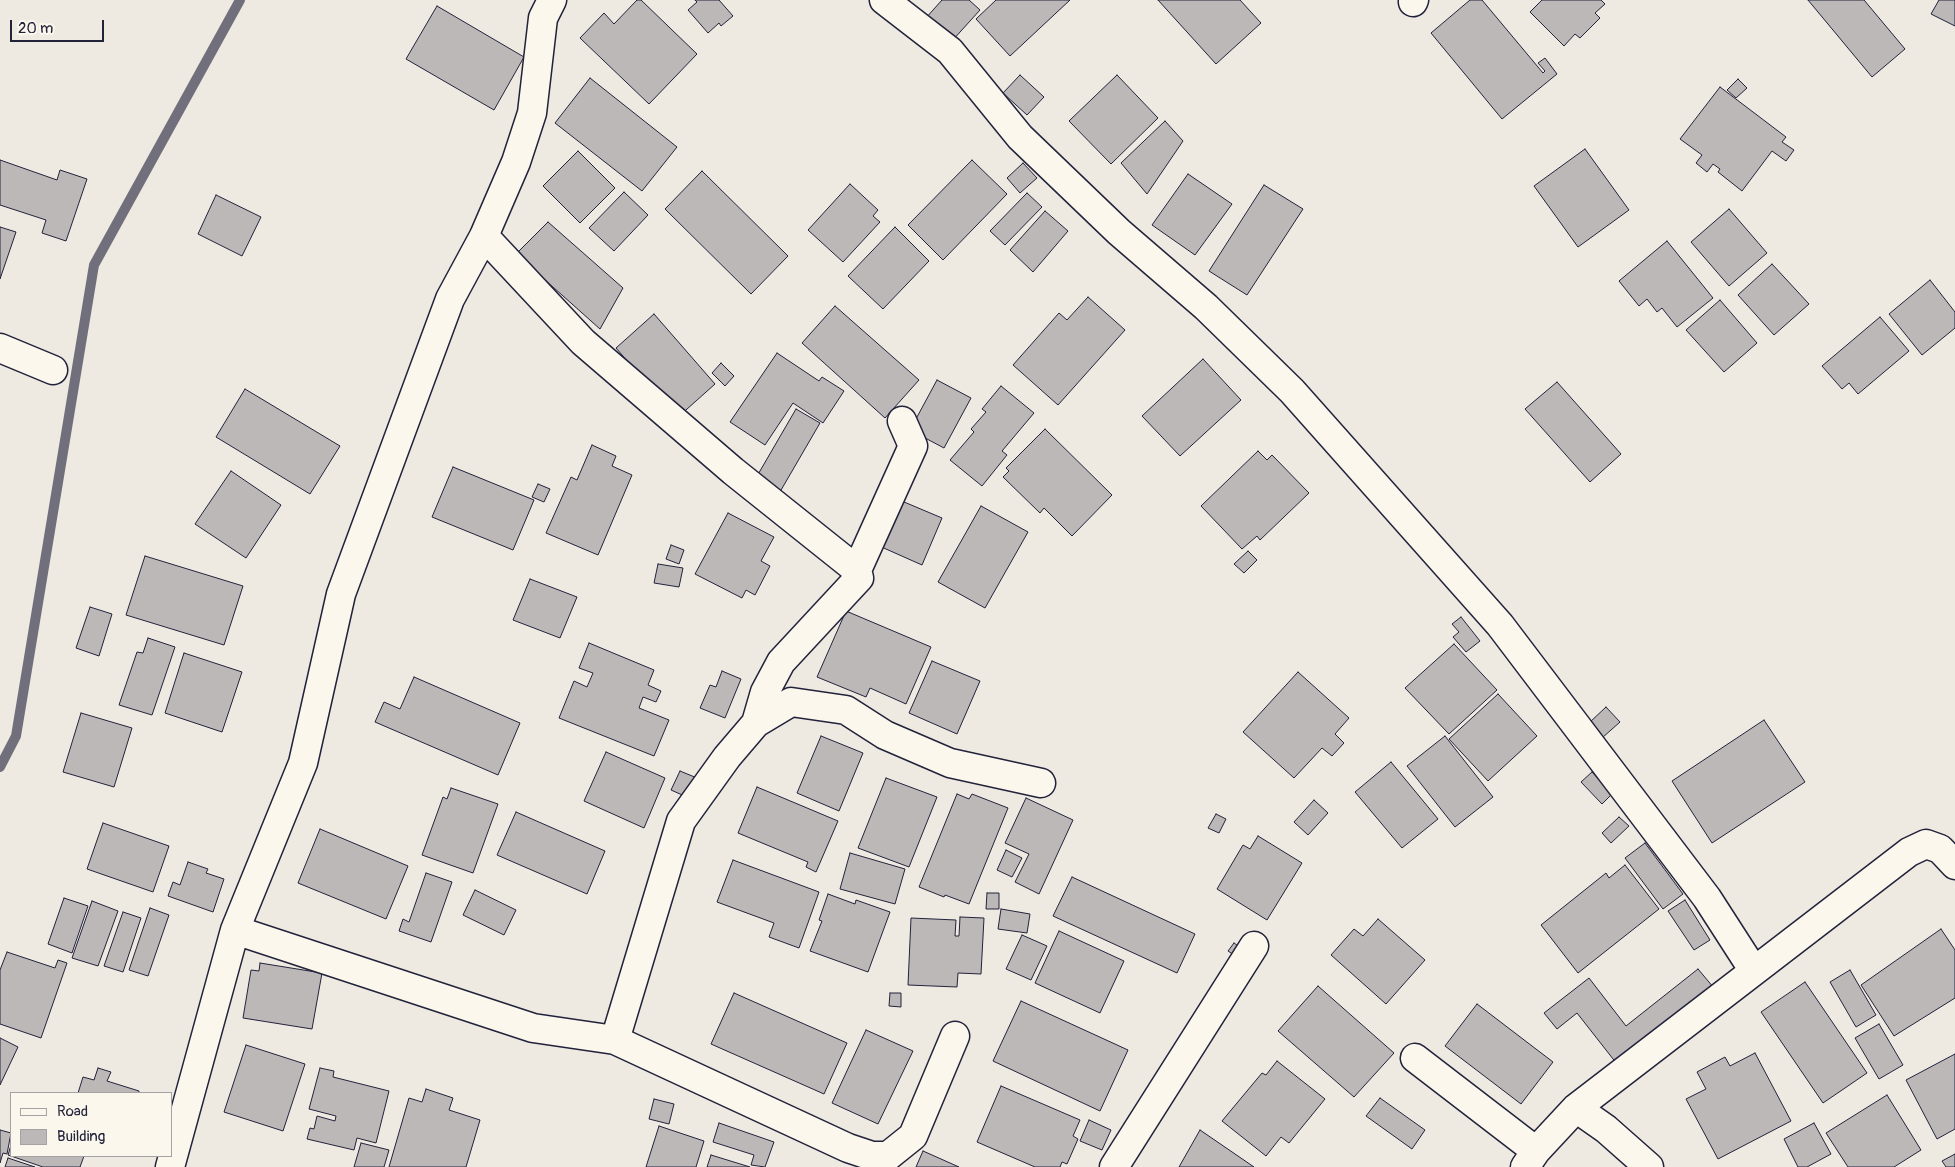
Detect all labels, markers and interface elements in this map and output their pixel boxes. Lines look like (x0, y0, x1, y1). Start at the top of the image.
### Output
scale bar (12, 10, 106, 42)
text: 20 m (18, 19, 53, 38)
legend (10, 1092, 172, 1157)
text: Road (57, 1102, 88, 1121)
text: Building (57, 1127, 105, 1146)

